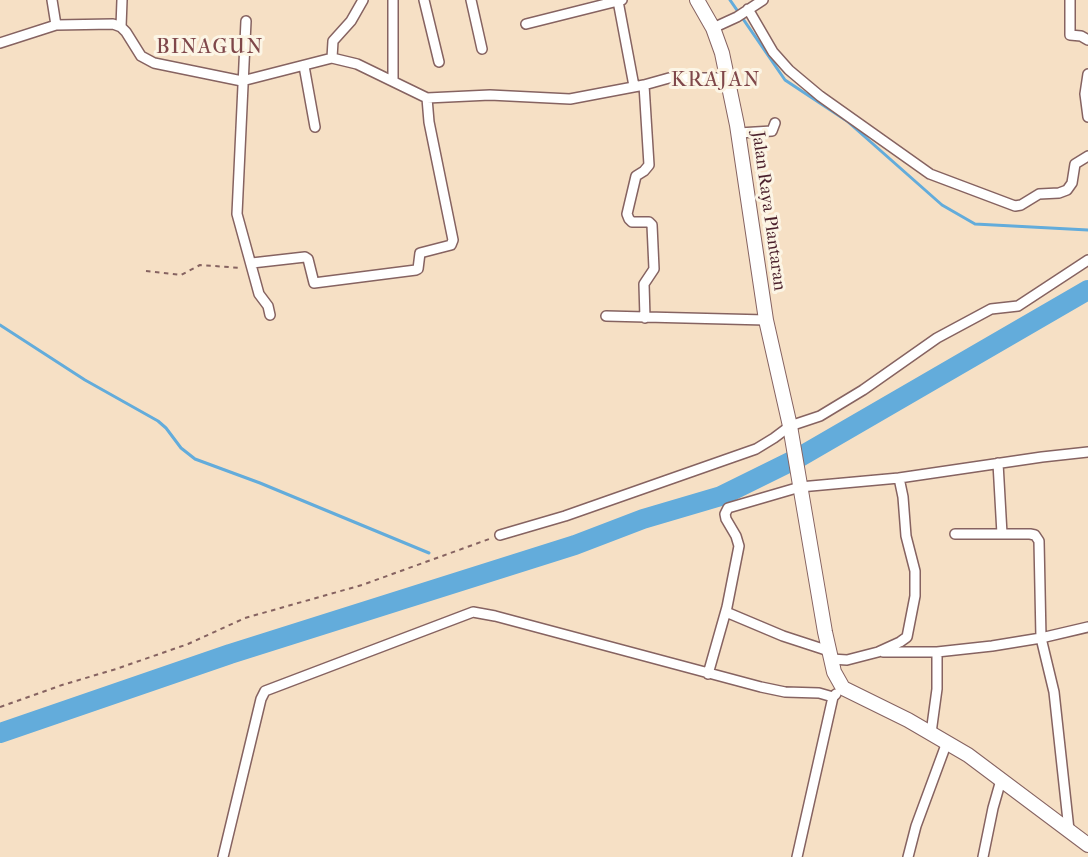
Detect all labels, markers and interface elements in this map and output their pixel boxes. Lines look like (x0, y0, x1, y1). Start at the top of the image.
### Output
district label: BINAGUN (156, 35, 264, 61)
district label: KRAJAN (671, 68, 761, 94)
street label: Jalan Raya Plantaran (746, 130, 790, 292)

